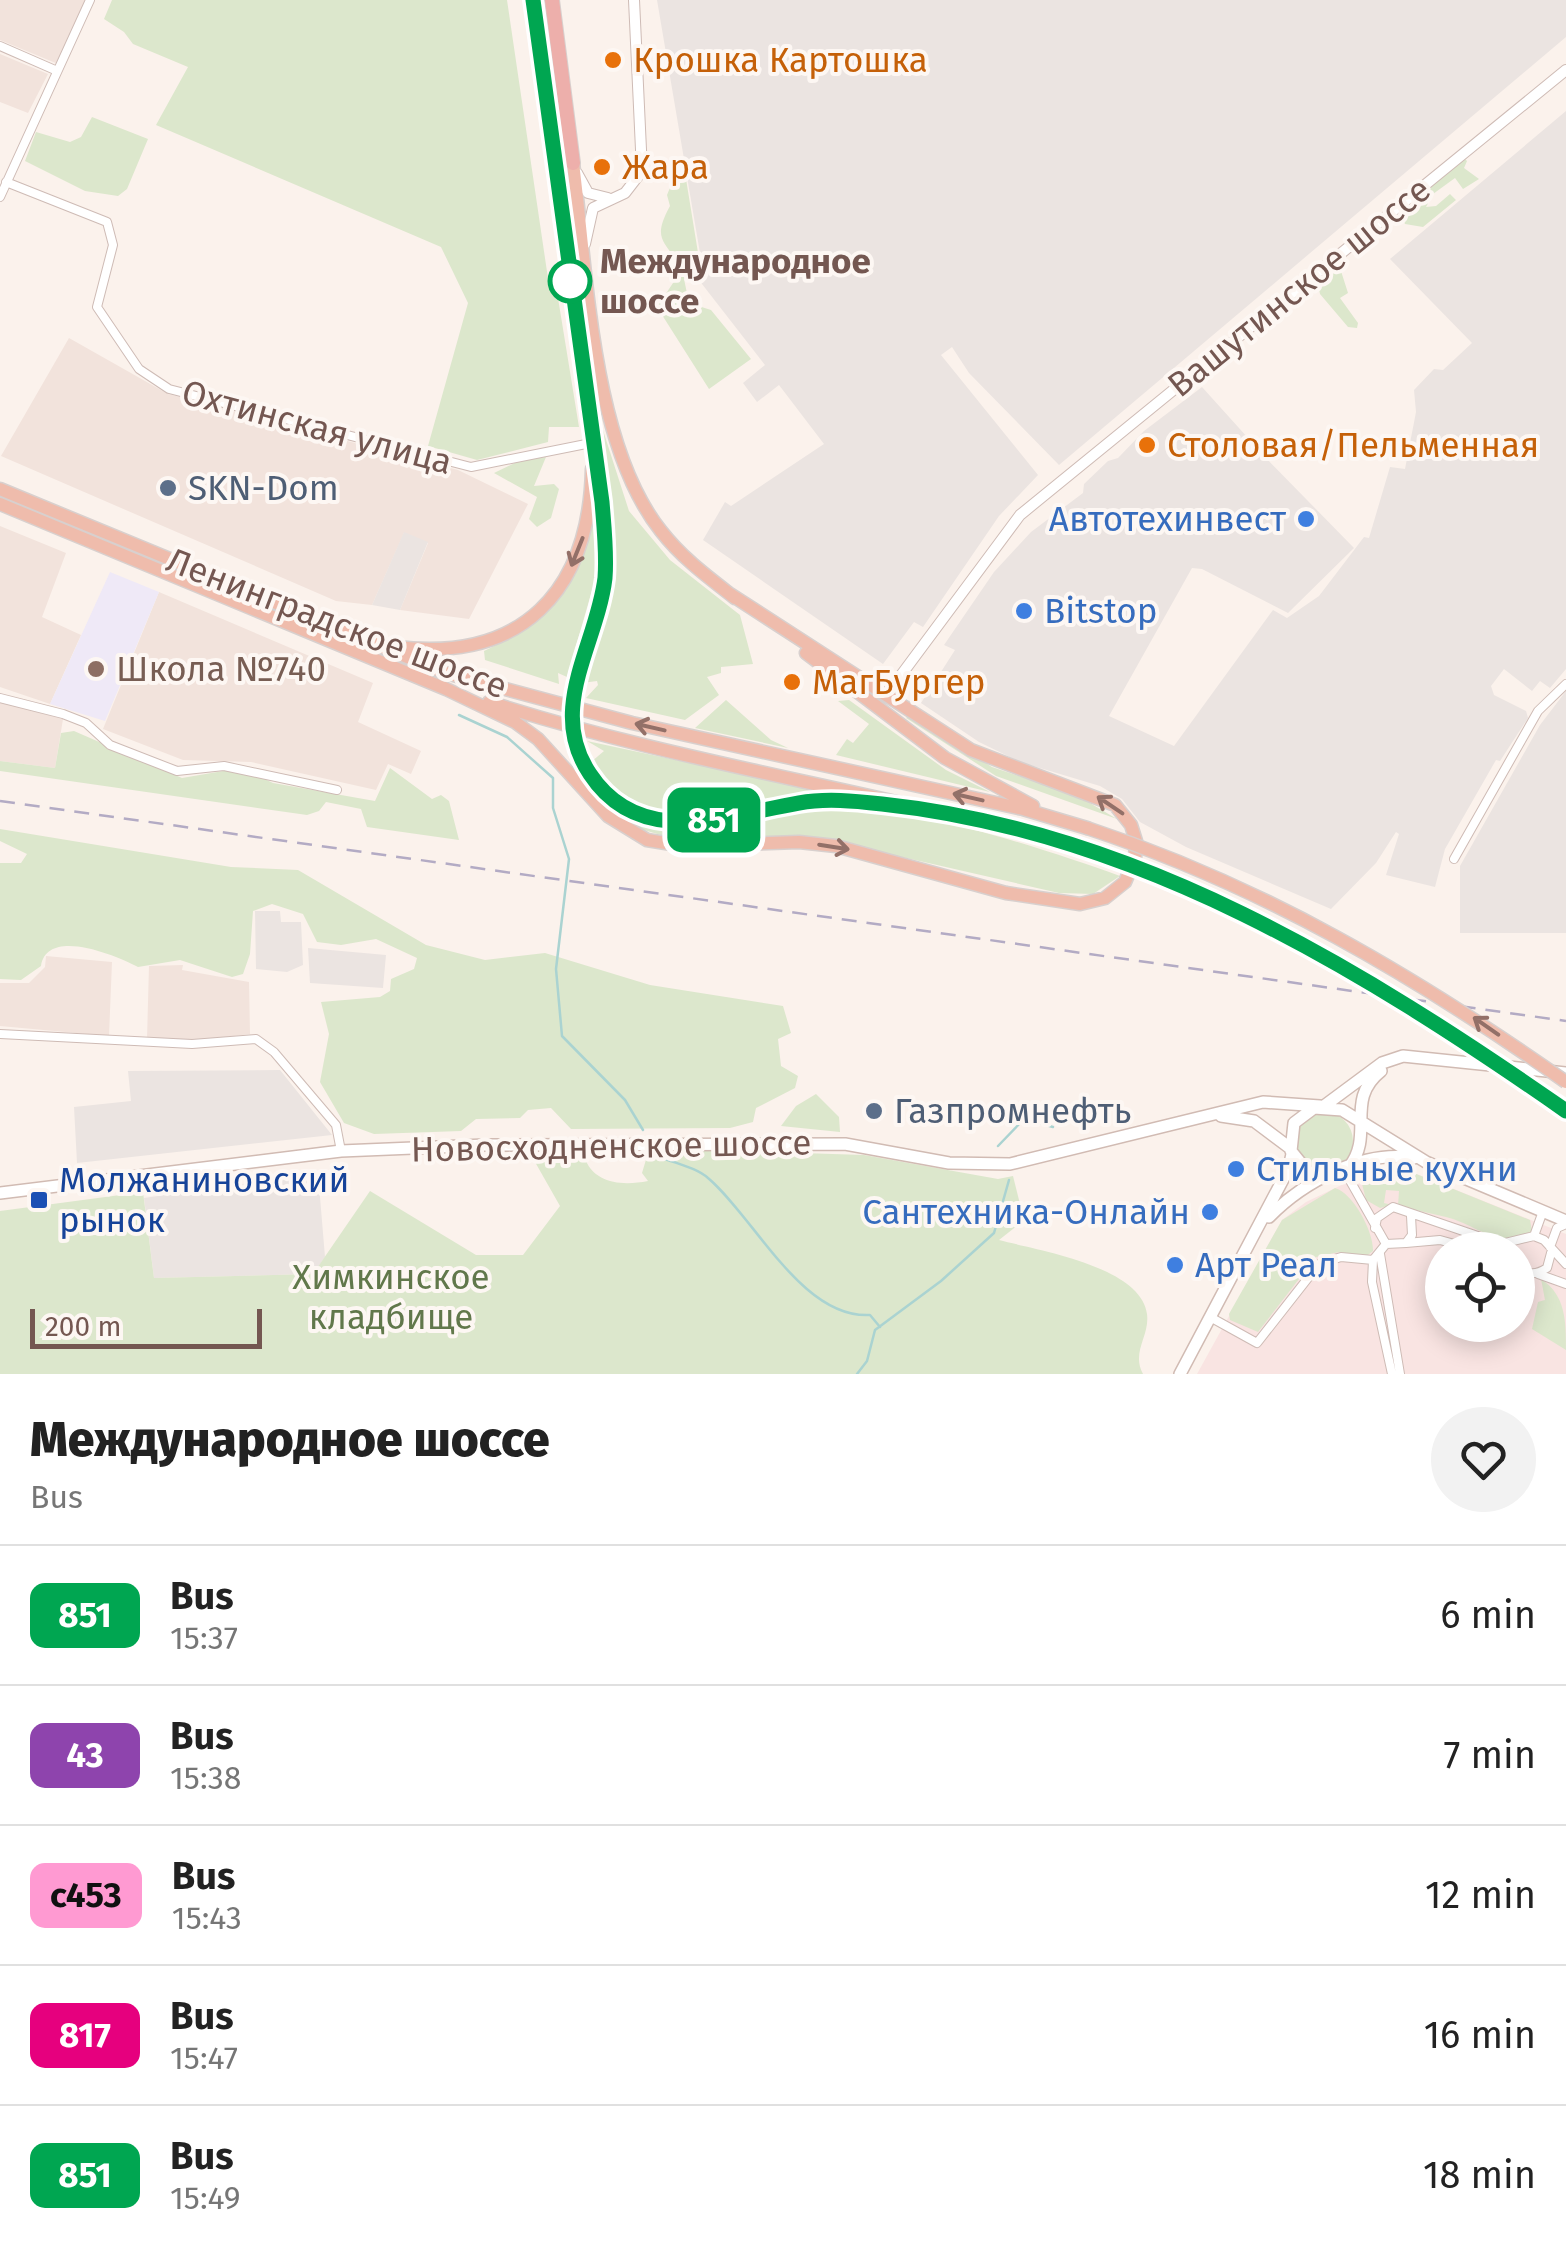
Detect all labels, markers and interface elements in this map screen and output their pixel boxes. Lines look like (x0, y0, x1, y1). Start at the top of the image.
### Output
place label: Крошка Картошка (633, 39, 928, 81)
marker: Крошка Картошка (602, 49, 624, 71)
place label: Жара (622, 146, 709, 188)
marker: Жара (591, 156, 613, 178)
street label: Вашутинское шоссе (1159, 168, 1439, 406)
place label: Международное шоссе (600, 240, 871, 322)
marker: Международное шоссе (549, 260, 591, 302)
street label: Охтинская улица (177, 371, 457, 483)
place label: Столовая/Пельменная (1167, 424, 1539, 466)
marker: Столовая/Пельменная (1136, 434, 1158, 456)
place label: SKN-Dom (188, 467, 339, 509)
marker: SKN-Dom (157, 477, 179, 499)
place label: Автотехинвест (1049, 498, 1286, 540)
marker: Автотехинвест (1295, 508, 1317, 530)
one-way arrow (566, 536, 584, 566)
street label: Ленинградское шоссе (161, 539, 513, 707)
place label: Bitstop (1044, 590, 1157, 632)
marker: Bitstop (1013, 600, 1035, 622)
place label: Школа №740 (116, 648, 326, 690)
marker: Школа №740 (85, 658, 107, 680)
place label: МагБургер (812, 661, 985, 703)
marker: МагБургер (781, 671, 803, 693)
one-way arrow (635, 717, 667, 735)
one-way arrow (953, 786, 985, 805)
line badge: 851 (656, 788, 772, 852)
one-way arrow (1097, 795, 1124, 816)
text: 851 (687, 799, 741, 841)
one-way arrow (817, 838, 849, 856)
one-way arrow (1473, 1016, 1500, 1037)
place label: Газпромнефть (894, 1090, 1132, 1132)
marker: Газпромнефть (863, 1100, 885, 1122)
street label: Новосходненское шоссе (410, 1122, 812, 1170)
place label: Стильные кухни (1256, 1148, 1518, 1190)
marker: Стильные кухни (1225, 1158, 1247, 1180)
place label: Молжаниновский рынок (59, 1159, 350, 1241)
marker: Молжаниновский рынок (28, 1189, 50, 1211)
place label: Сантехника-Онлайн (862, 1191, 1190, 1233)
marker: Сантехника-Онлайн (1199, 1201, 1221, 1223)
map controls (1425, 1232, 1535, 1342)
button: locate (1425, 1232, 1535, 1342)
place label: Арт Реал (1195, 1244, 1337, 1286)
marker: Арт Реал (1164, 1254, 1186, 1276)
park label: Химкинское кладбище (292, 1256, 490, 1338)
scale bar (30, 1304, 262, 1348)
text: 200 m (45, 1310, 122, 1343)
button: heart (1431, 1407, 1536, 1512)
text: Международное шоссе (30, 1411, 550, 1469)
text: Bus (30, 1478, 83, 1516)
text: Bus (170, 1573, 234, 1619)
text: 6 min (1440, 1592, 1536, 1638)
text: 851 (58, 1594, 112, 1636)
text: 15:37 (170, 1619, 238, 1657)
text: Bus (170, 1713, 234, 1759)
text: 7 min (1444, 1732, 1536, 1778)
text: 43 (66, 1734, 104, 1776)
text: 15:38 (170, 1759, 241, 1797)
text: Bus (172, 1853, 235, 1899)
text: 12 min (1425, 1872, 1536, 1918)
text: с453 (50, 1874, 122, 1916)
text: 15:43 (172, 1899, 242, 1937)
text: Bus (170, 1993, 234, 2039)
text: 16 min (1424, 2012, 1536, 2058)
text: 817 (59, 2014, 111, 2056)
text: 15:47 (170, 2039, 238, 2077)
text: Bus (170, 2133, 234, 2179)
text: 18 min (1423, 2152, 1536, 2198)
text: 851 (58, 2154, 112, 2196)
text: 15:49 (170, 2179, 241, 2217)

